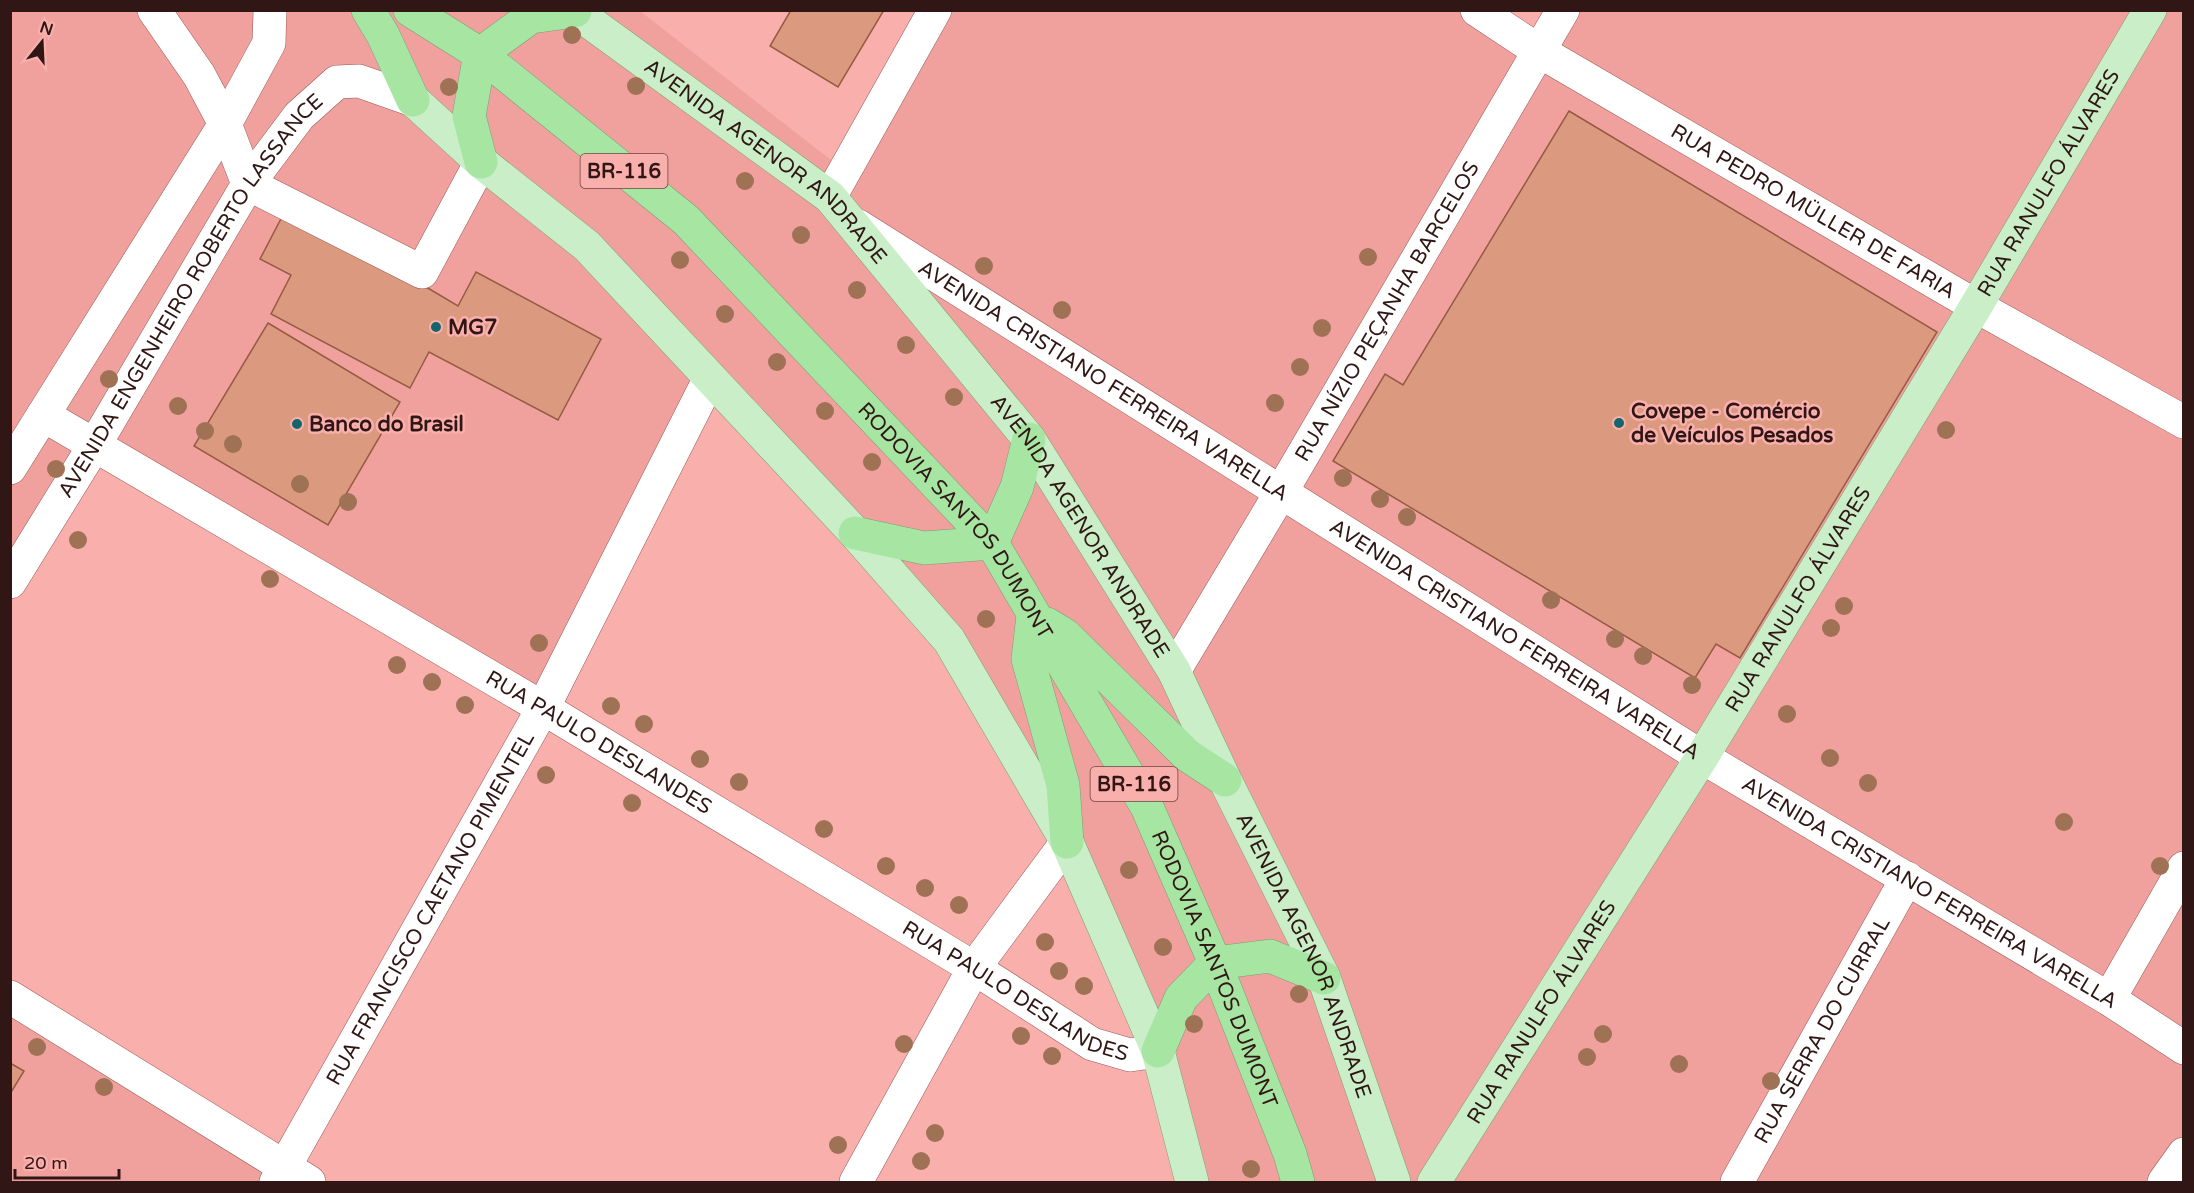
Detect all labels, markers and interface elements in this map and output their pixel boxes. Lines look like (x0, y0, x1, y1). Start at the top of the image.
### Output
north arrow (12, 12, 72, 72)
text: N (37, 17, 56, 40)
street label: AVENIDA AGENOR ANDRADE (639, 54, 892, 269)
street label: RUA RANULFO ÁLVARES (1972, 65, 2125, 301)
street label: AVENIDA ENGENHEIRO ROBERTO LASSANCE (53, 89, 328, 502)
street label: RUA PEDRO MÜLLER DE FARIA (1666, 119, 1960, 304)
road number: BR-116 (580, 154, 668, 188)
street label: RUA NÍZIO PEÇANHA BARCELOS (1290, 157, 1485, 466)
street label: AVENIDA CRISTIANO FERREIRA VARELLA (913, 255, 1293, 507)
place label: MG7 (448, 315, 497, 340)
marker: MG7 (429, 320, 443, 334)
street label: AVENIDA AGENOR ANDRADE (985, 390, 1175, 663)
street label: RODOVIA SANTOS DUMONT (852, 397, 1058, 644)
place label: Covepe - Comércio de Veículos Pesados (1631, 399, 1833, 448)
place label: Banco do Brasil (309, 412, 464, 437)
marker: Covepe - Comércio de Veículos Pesados (1612, 416, 1626, 430)
marker: Banco do Brasil (290, 417, 304, 431)
street label: RUA RANULFO ÁLVARES (1720, 482, 1876, 717)
street label: AVENIDA CRISTIANO FERREIRA VARELLA (1325, 514, 1704, 765)
street label: RUA PAULO DESLANDES (481, 665, 716, 820)
street label: RUA FRANCISCO CAETANO PIMENTEL (321, 728, 540, 1090)
road number: BR-116 (1090, 767, 1178, 801)
street label: AVENIDA CRISTIANO FERREIRA VARELLA (1737, 772, 2122, 1014)
street label: AVENIDA AGENOR ANDRADE (1230, 809, 1376, 1102)
street label: RODOVIA SANTOS DUMONT (1146, 827, 1283, 1112)
street label: RUA RANULFO ÁLVARES (1462, 896, 1621, 1129)
street label: RUA SERRA DO CURRAL (1749, 913, 1896, 1148)
street label: RUA PAULO DESLANDES (898, 916, 1131, 1067)
scale bar (15, 1142, 118, 1180)
text: 20 m (24, 1152, 68, 1174)

